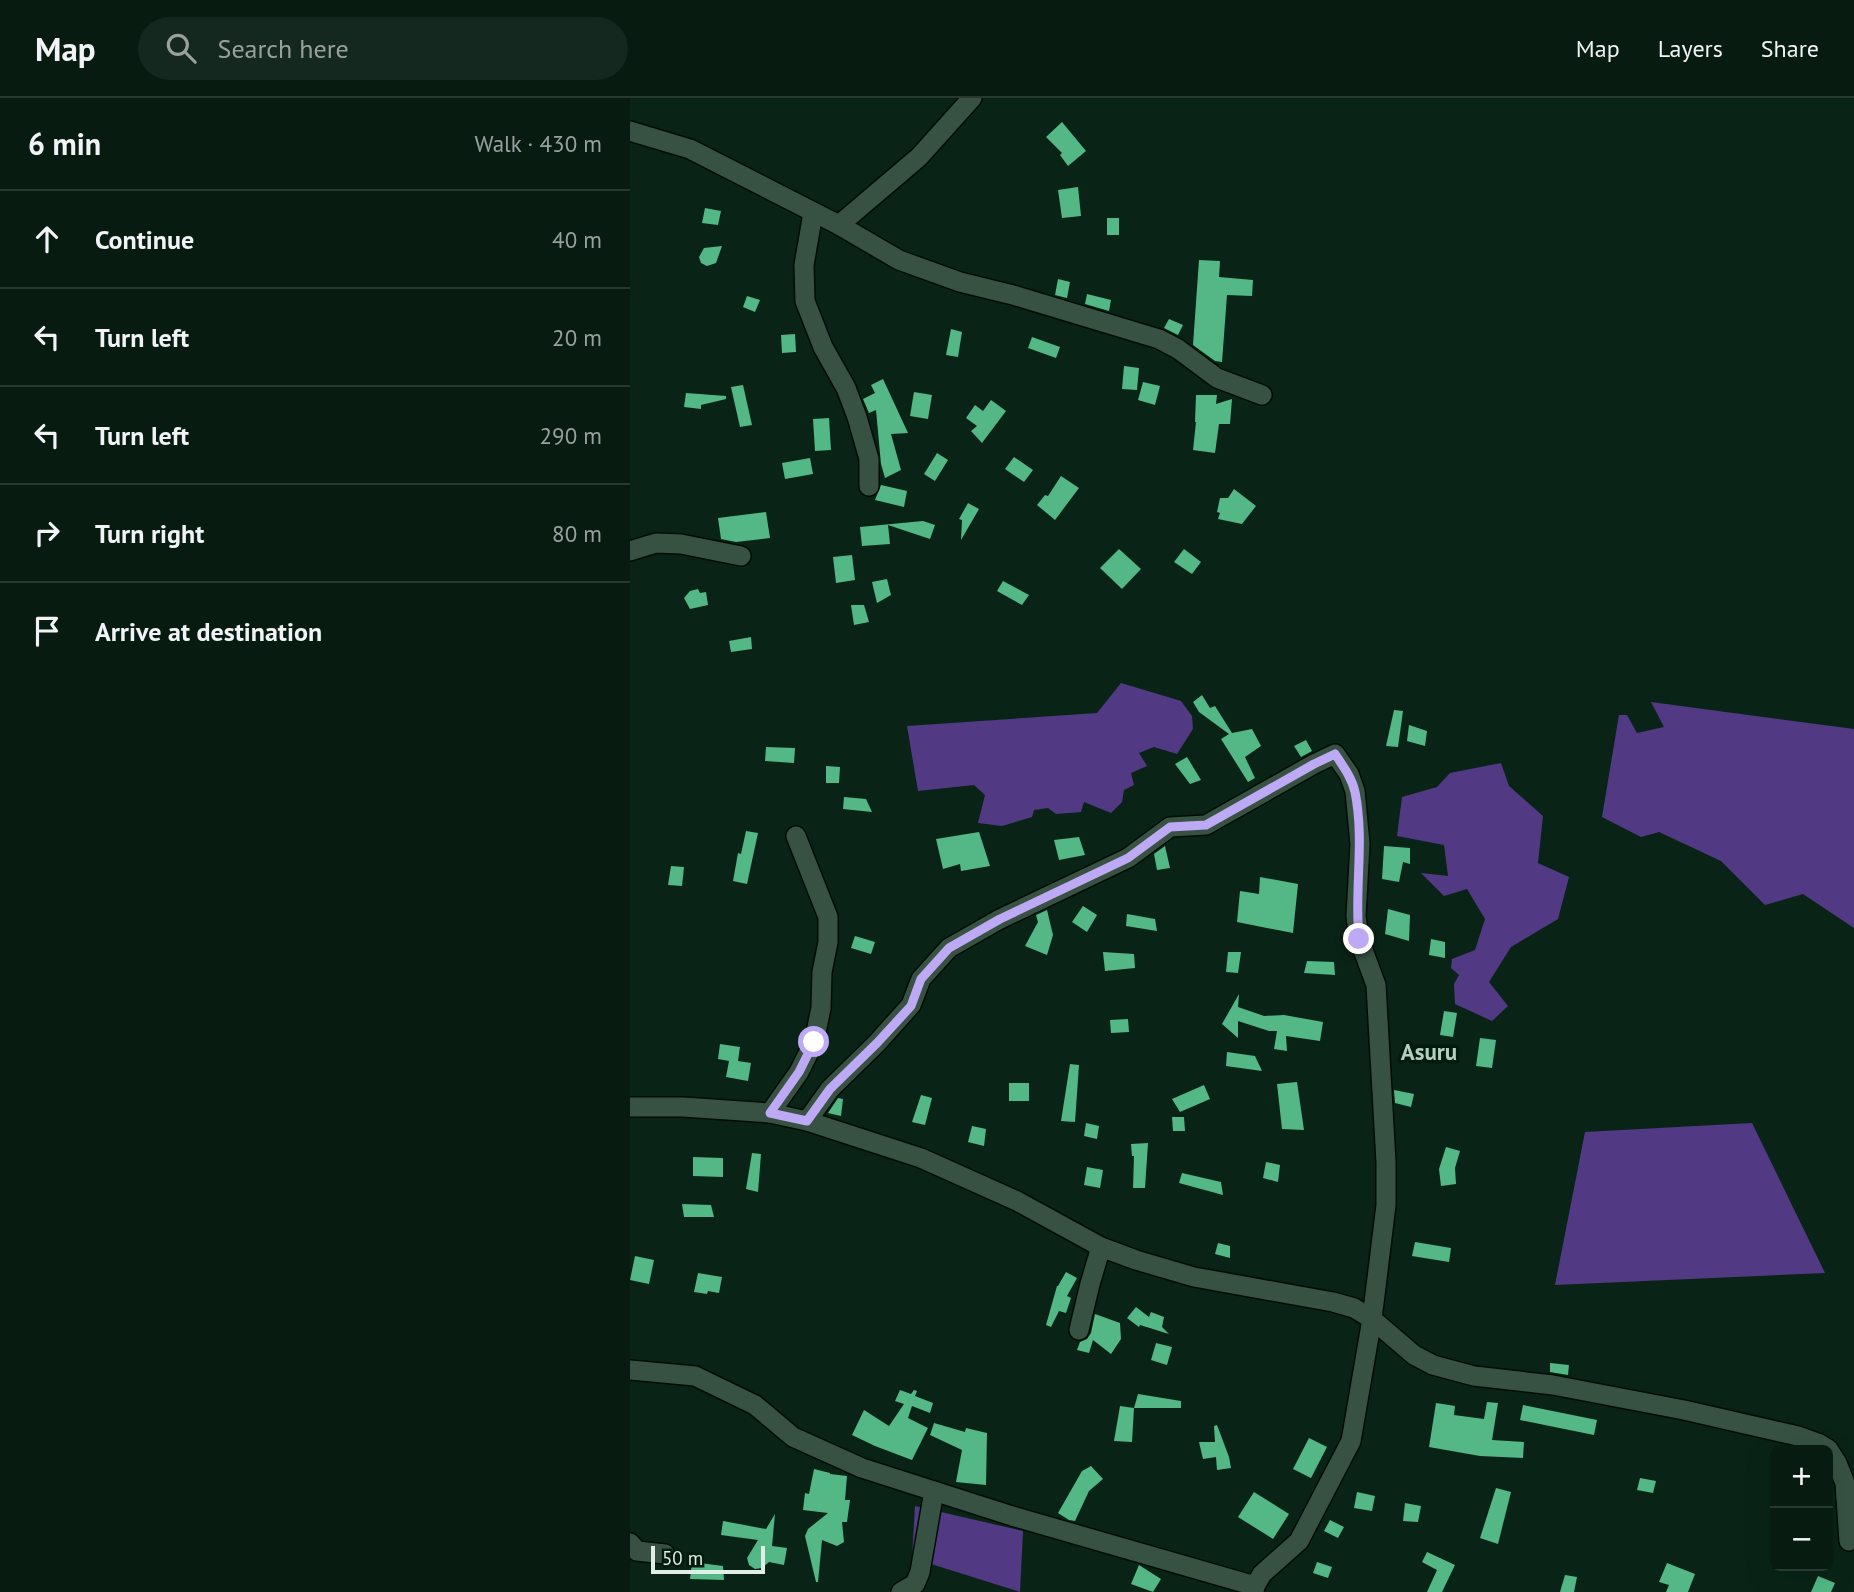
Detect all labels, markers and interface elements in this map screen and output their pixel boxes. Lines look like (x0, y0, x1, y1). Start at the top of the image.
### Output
search box (138, 17, 628, 80)
text: Map (35, 27, 96, 70)
icon: search (162, 29, 200, 67)
text: Search here (218, 32, 349, 65)
text: Map (1576, 33, 1620, 64)
text: Layers (1658, 33, 1723, 64)
text: Share (1761, 33, 1819, 64)
text: 6 min (28, 124, 101, 163)
text: Walk · 430 m (475, 129, 602, 158)
icon: ahead (28, 220, 66, 258)
text: Continue (95, 223, 194, 256)
text: 40 m (552, 225, 602, 254)
icon: left (28, 318, 66, 356)
text: Turn left (95, 321, 189, 354)
text: 20 m (552, 323, 602, 352)
icon: left (28, 416, 66, 454)
text: Turn left (95, 419, 189, 452)
text: 290 m (540, 421, 602, 450)
icon: right (28, 514, 66, 552)
text: Turn right (95, 517, 204, 550)
text: 80 m (552, 519, 602, 548)
icon: arrive (28, 612, 66, 650)
text: Arrive at destination (95, 615, 322, 648)
route end (1343, 923, 1374, 954)
route start (798, 1026, 829, 1057)
district label: Asuru (1401, 1037, 1457, 1066)
map controls (1770, 1445, 1833, 1571)
button: + (1770, 1445, 1833, 1508)
button: − (1770, 1508, 1833, 1571)
scale bar (651, 1543, 765, 1575)
text: 50 m (662, 1546, 703, 1570)

